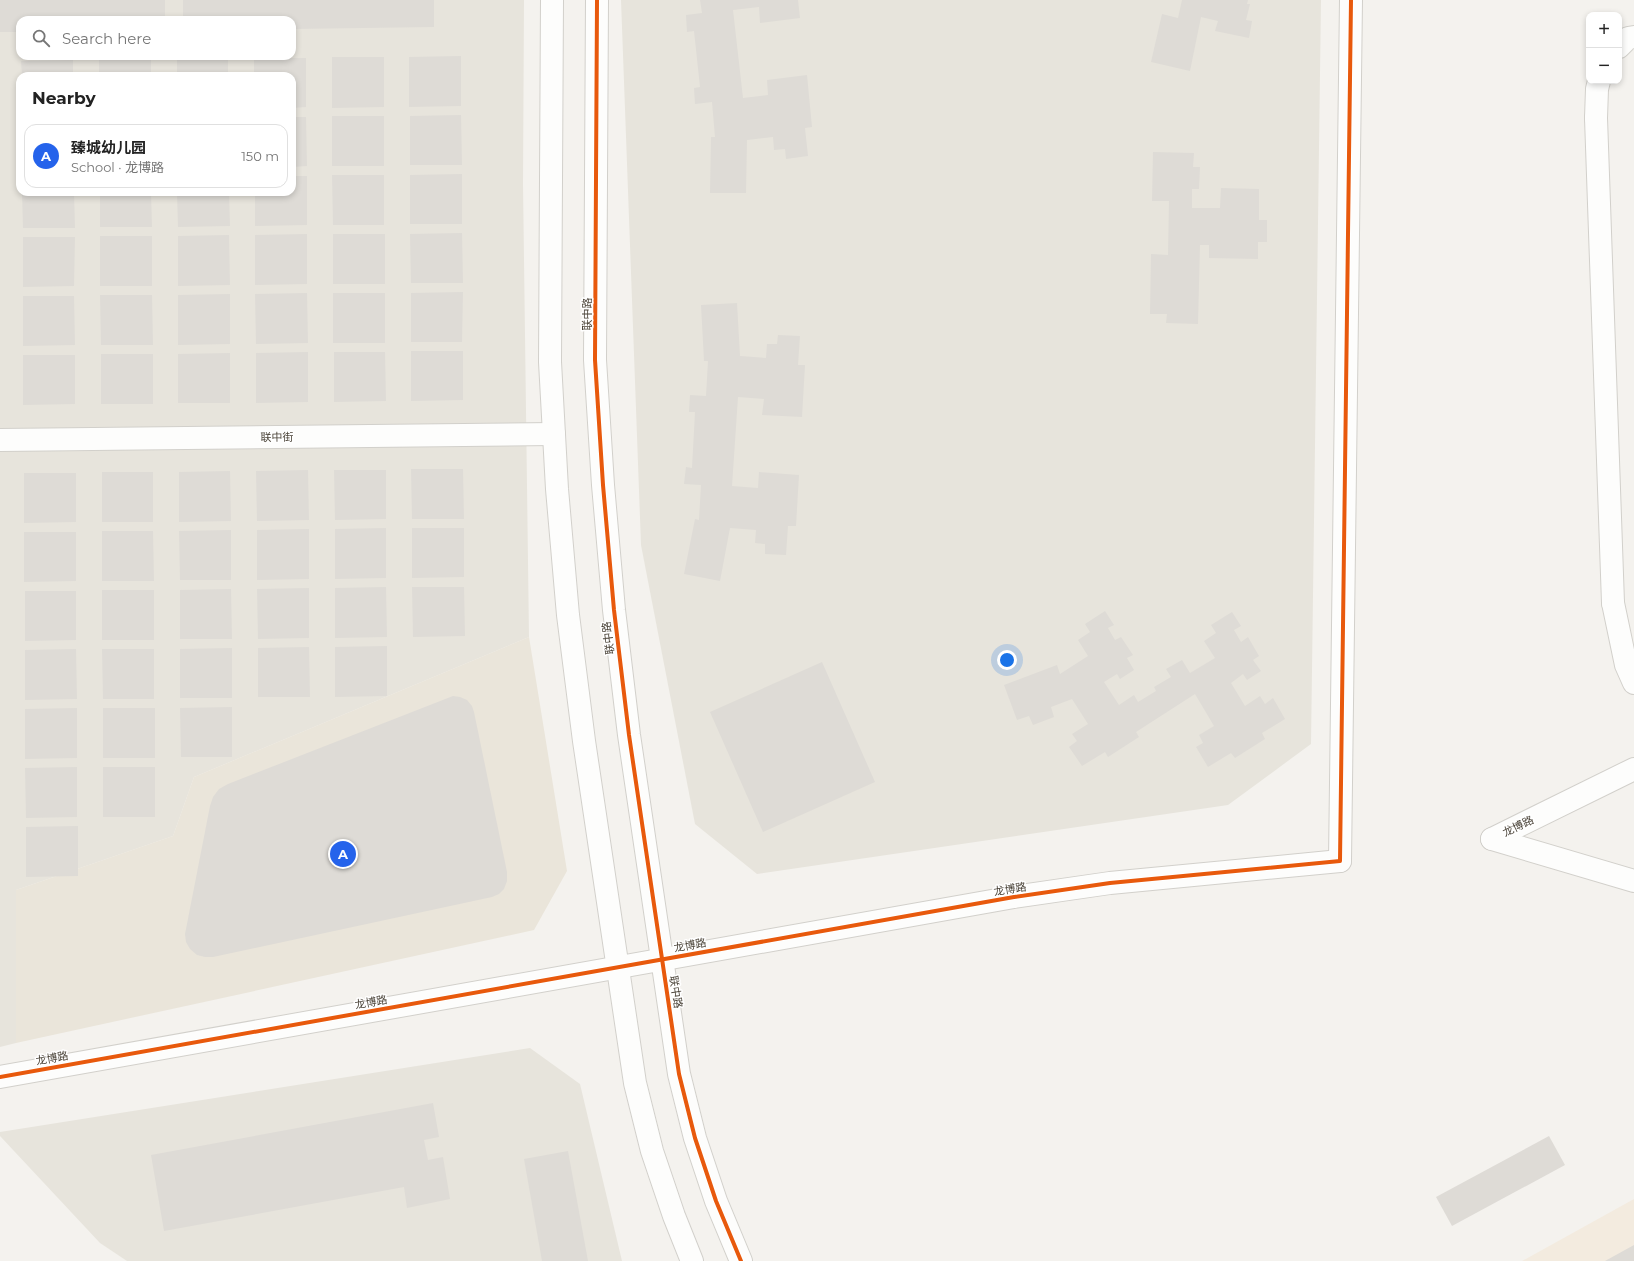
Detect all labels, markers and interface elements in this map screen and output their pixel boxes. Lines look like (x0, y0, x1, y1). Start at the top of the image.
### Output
map controls (1586, 12, 1622, 84)
button: + (1586, 12, 1622, 48)
search box (16, 16, 296, 60)
icon: search (30, 27, 52, 49)
text: Search here (62, 29, 151, 48)
button: − (1586, 48, 1622, 84)
text: Nearby (32, 88, 96, 108)
text: 臻城幼儿园 (71, 138, 146, 157)
text: A (41, 148, 51, 164)
text: 150 m (241, 148, 279, 164)
text: School · 龙博路 (71, 159, 164, 175)
street label: 联中路 (580, 298, 594, 331)
street label: 联中街 (260, 430, 294, 444)
street label: 联中路 (599, 621, 617, 655)
your location (997, 650, 1017, 670)
street label: 龙博路 (1500, 812, 1536, 840)
pin: A (330, 839, 356, 869)
street label: 龙博路 (993, 880, 1027, 898)
street label: 龙博路 (673, 935, 707, 955)
street label: 联中路 (667, 975, 685, 1009)
street label: 龙博路 (354, 992, 388, 1012)
street label: 龙博路 (35, 1048, 69, 1068)

